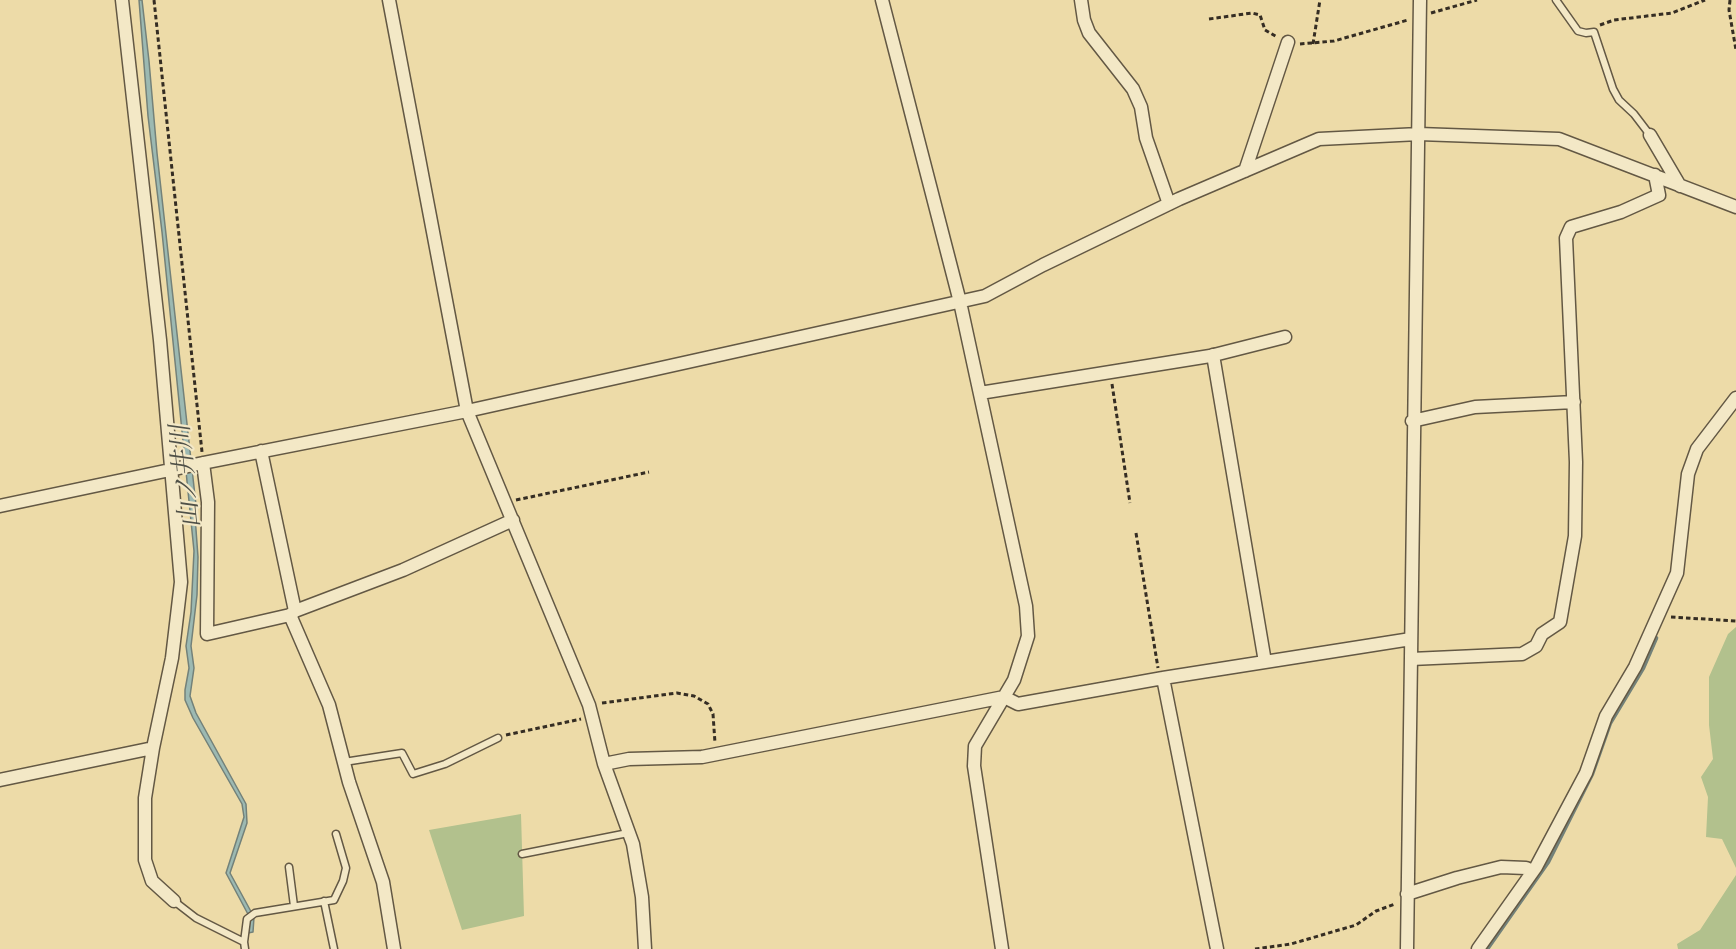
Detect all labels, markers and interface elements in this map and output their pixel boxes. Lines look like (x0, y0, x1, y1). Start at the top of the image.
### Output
water label: 山ノ井川 (168, 423, 210, 529)

